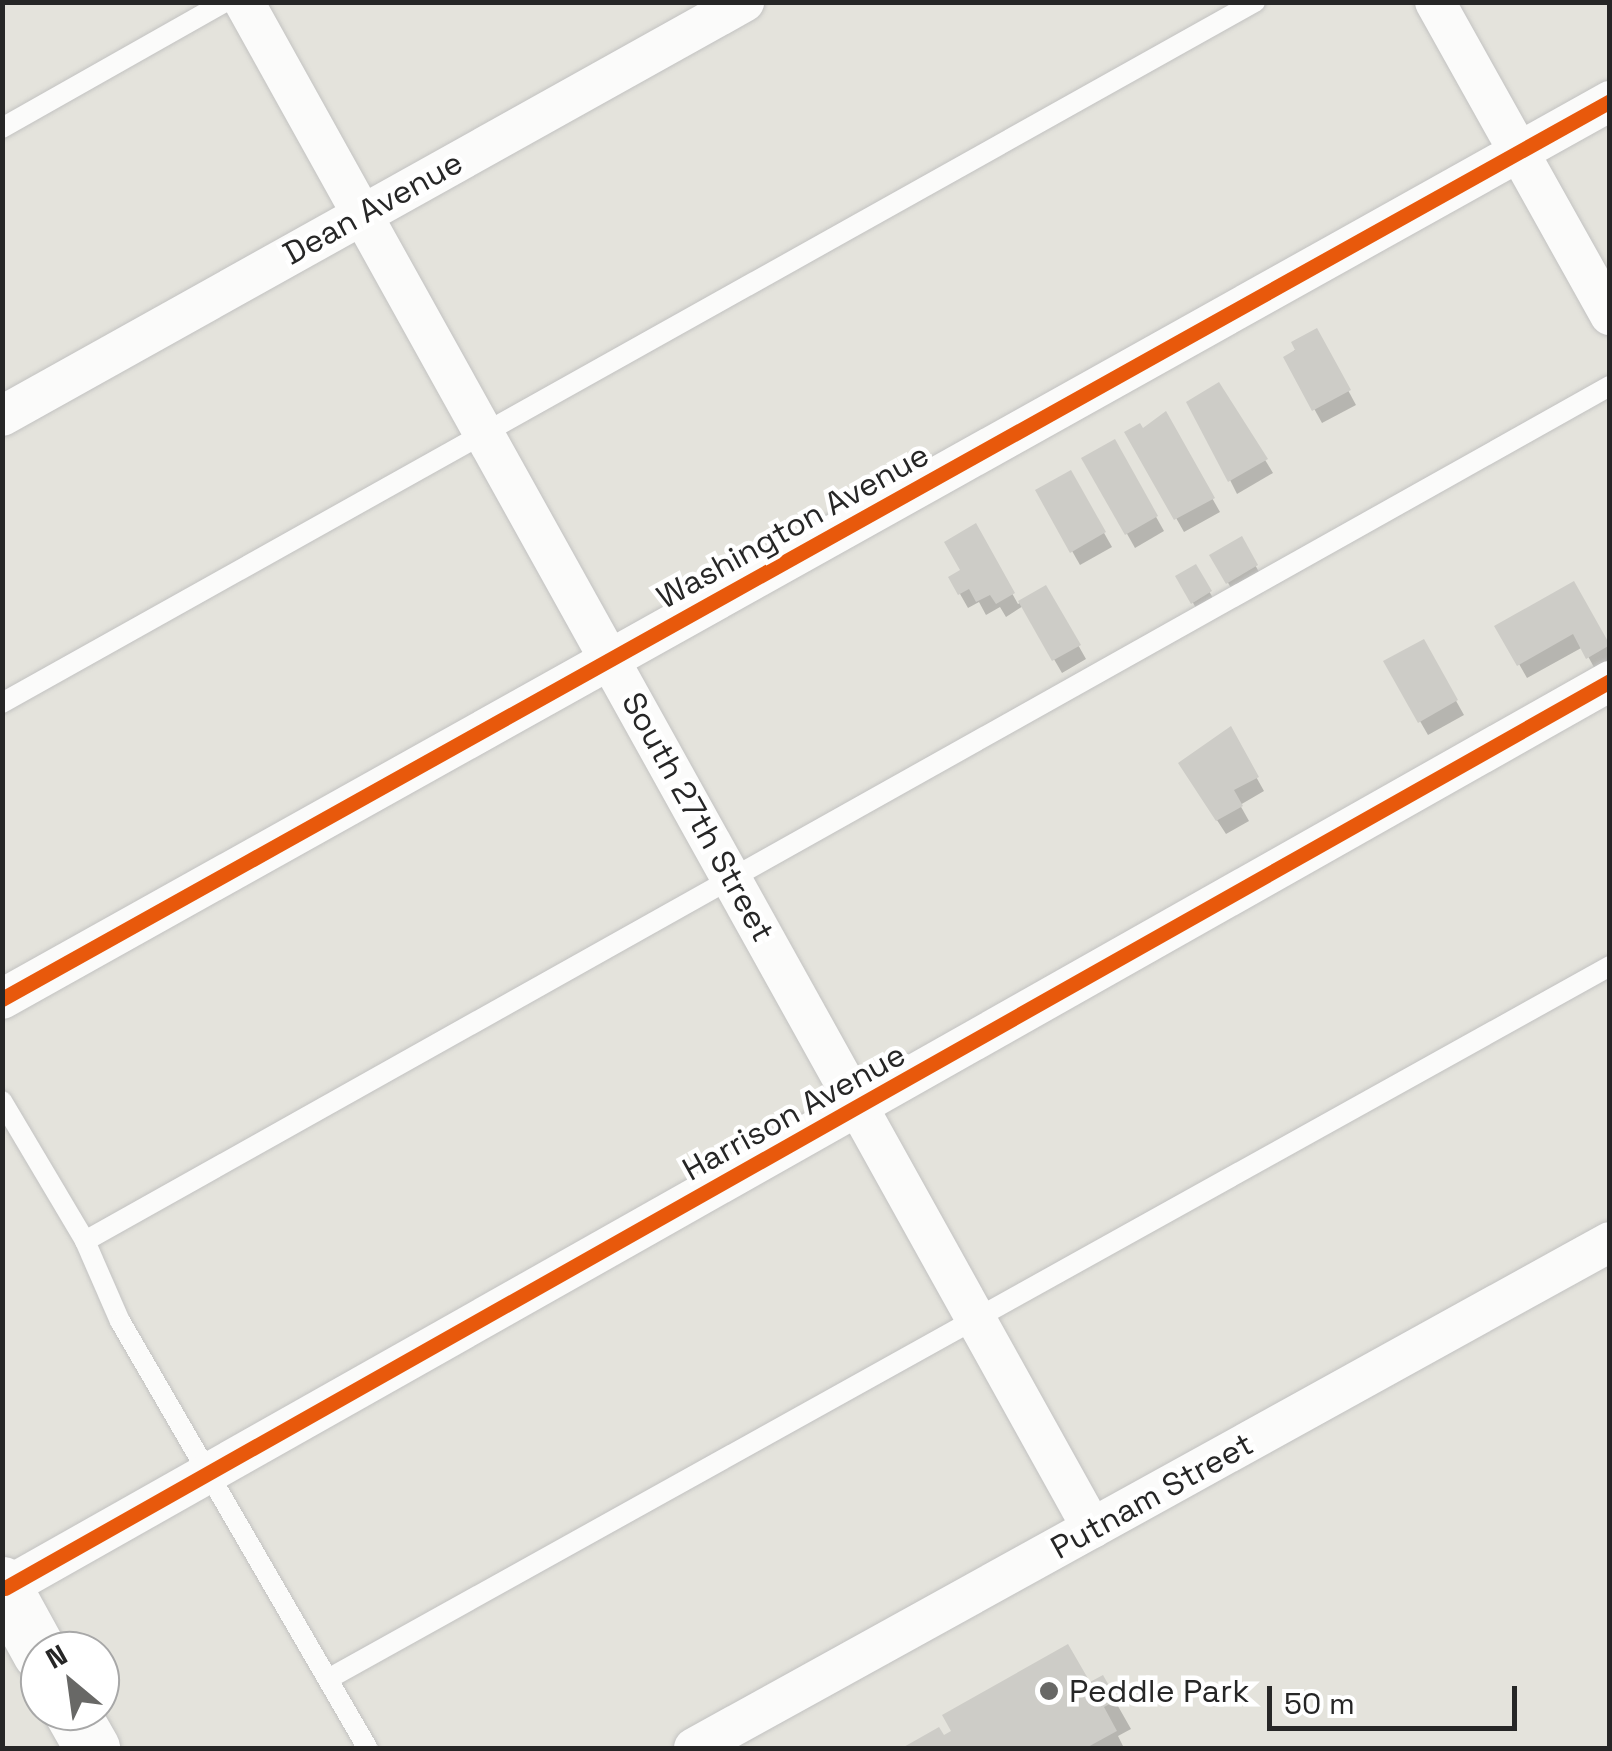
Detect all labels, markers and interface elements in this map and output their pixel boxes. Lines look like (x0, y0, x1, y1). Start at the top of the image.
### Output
street label: Dean Avenue (276, 143, 470, 273)
street label: Washington Avenue (650, 435, 936, 617)
street label: South 27th Street (614, 686, 782, 948)
street label: Harrison Avenue (676, 1035, 912, 1189)
street label: Putnam Street (1044, 1425, 1260, 1567)
north arrow (20, 1631, 120, 1731)
text: N (39, 1636, 73, 1677)
scale bar (1272, 1666, 1522, 1728)
place label: Peddle Park (1069, 1672, 1249, 1710)
marker: Peddle Park (1038, 1680, 1060, 1702)
text: 50 m (1284, 1684, 1355, 1723)

